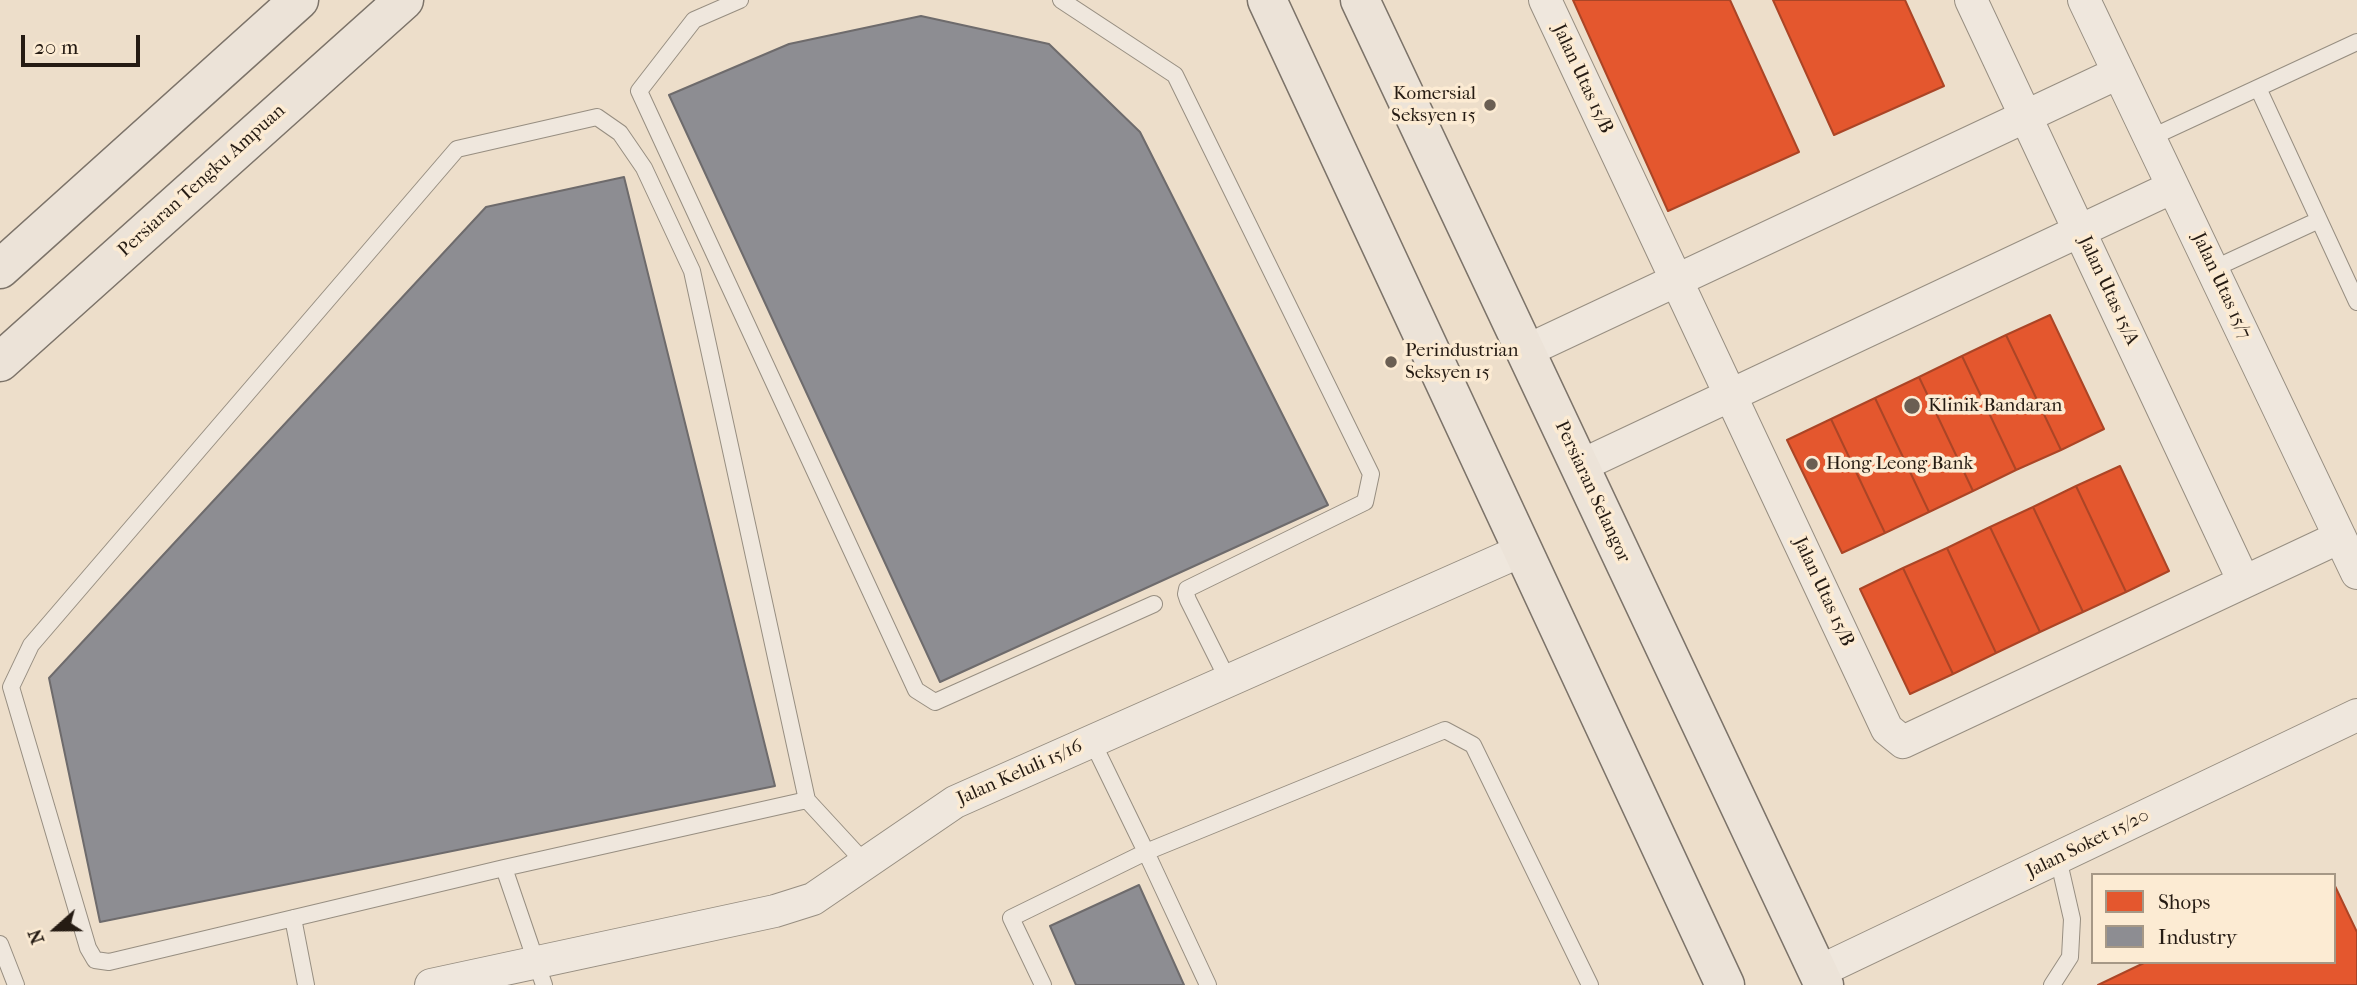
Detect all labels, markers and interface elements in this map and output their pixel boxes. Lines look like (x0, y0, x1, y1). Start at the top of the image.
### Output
scale bar (24, 21, 144, 65)
street label: Jalan Utas 15/B (1547, 21, 1617, 137)
text: 20 m (34, 35, 78, 59)
place label: Komersial Seksyen 15 (1391, 83, 1476, 127)
marker: Komersial Seksyen 15 (1482, 97, 1498, 113)
street label: Persiaran Tengku Ampuan (114, 100, 290, 262)
street label: Jalan Utas 15/7 (2186, 229, 2256, 343)
street label: Jalan Utas 15/A (2073, 233, 2143, 349)
place label: Perindustrian Seksyen 15 (1405, 340, 1518, 384)
marker: Perindustrian Seksyen 15 (1383, 354, 1399, 370)
place label: Klinik Bandaran (1928, 395, 2062, 417)
marker: Klinik Bandaran (1902, 396, 1922, 416)
street label: Persiaran Selangor (1549, 417, 1635, 567)
place label: Hong Leong Bank (1826, 453, 1973, 475)
marker: Hong Leong Bank (1804, 456, 1820, 472)
street label: Jalan Utas 15/B (1788, 534, 1858, 650)
street label: Jalan Keluli 15/16 (954, 735, 1086, 811)
street label: Jalan Soket 15/20 (2023, 804, 2153, 884)
legend (2091, 873, 2336, 964)
text: Shops (2158, 890, 2210, 914)
north arrow (21, 894, 91, 964)
text: Industry (2158, 925, 2237, 949)
text: N (24, 926, 49, 947)

